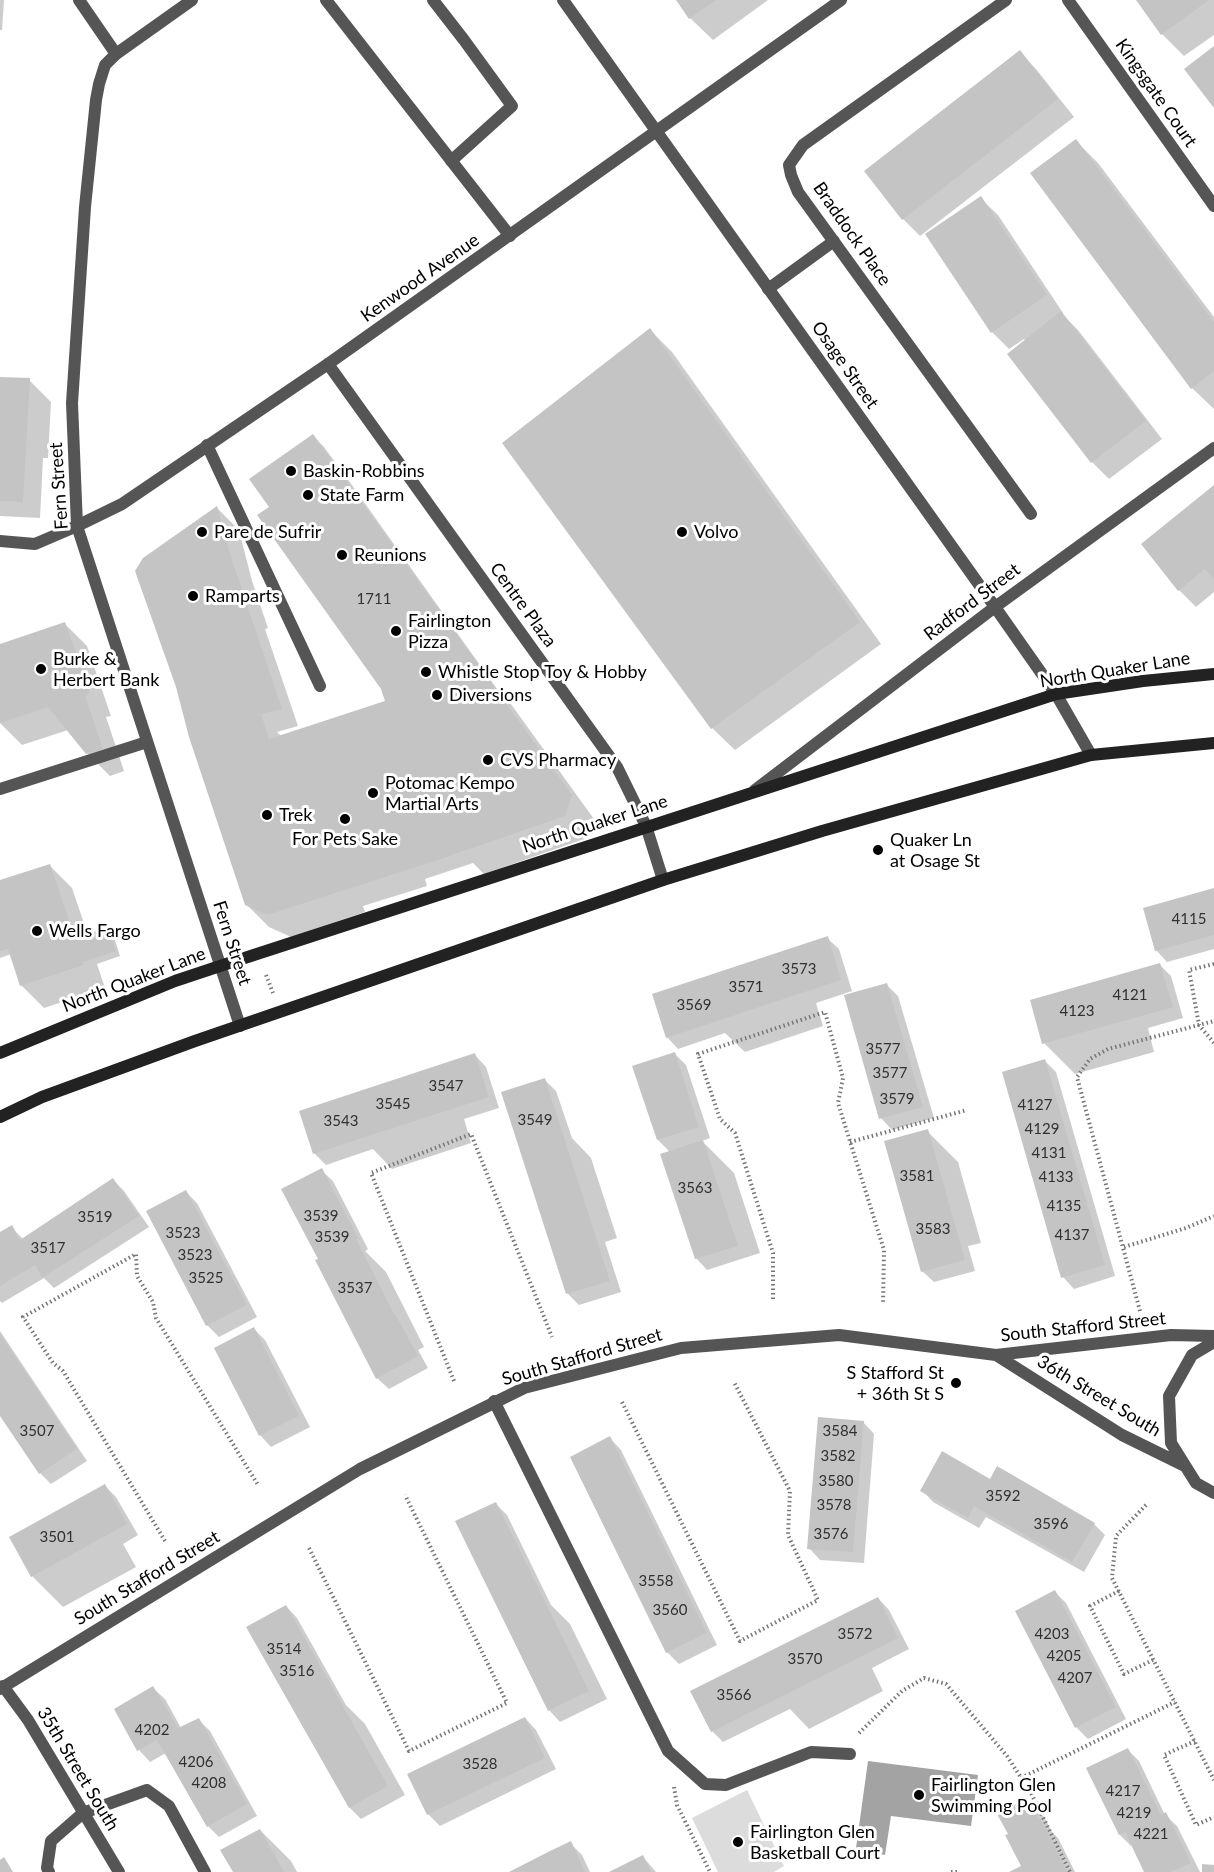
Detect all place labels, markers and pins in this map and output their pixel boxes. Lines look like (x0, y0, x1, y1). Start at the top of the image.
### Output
place label: Baskin-Robbins (303, 460, 425, 482)
marker: Baskin-Robbins (284, 464, 298, 478)
place label: State Farm (320, 484, 404, 506)
marker: State Farm (301, 488, 315, 502)
place label: Pare de Sufrir (214, 521, 321, 543)
place label: Volvo (694, 521, 739, 543)
marker: Pare de Sufrir (195, 525, 209, 539)
marker: Volvo (675, 525, 689, 539)
place label: Reunions (354, 544, 427, 566)
marker: Reunions (335, 548, 349, 562)
place label: Ramparts (205, 585, 280, 607)
marker: Ramparts (186, 589, 200, 603)
place label: Fairlington Pizza (408, 610, 491, 652)
marker: Fairlington Pizza (389, 624, 403, 638)
place label: Burke & Herbert Bank (53, 648, 159, 690)
place label: Whistle Stop Toy & Hobby (438, 661, 647, 683)
marker: Burke & Herbert Bank (34, 662, 48, 676)
marker: Whistle Stop Toy & Hobby (419, 665, 433, 679)
place label: Diversions (449, 684, 532, 706)
marker: Diversions (430, 688, 444, 702)
place label: CVS Pharmacy (500, 749, 616, 771)
marker: CVS Pharmacy (481, 753, 495, 767)
place label: Potomac Kempo Martial Arts (385, 772, 515, 814)
marker: Potomac Kempo Martial Arts (366, 786, 380, 800)
place label: Trek (279, 804, 312, 826)
marker: Trek (260, 808, 274, 822)
marker: For Pets Sake (338, 812, 352, 826)
place label: For Pets Sake (292, 828, 398, 850)
place label: Quaker Ln at Osage St (890, 829, 980, 872)
marker: Quaker Ln at Osage St (871, 843, 885, 857)
place label: Wells Fargo (49, 920, 141, 942)
marker: Wells Fargo (30, 924, 44, 938)
place label: S Stafford St + 36th St S (846, 1362, 944, 1404)
marker: S Stafford St + 36th St S (949, 1376, 963, 1390)
place label: Fairlington Glen Swimming Pool (931, 1774, 1056, 1816)
marker: Fairlington Glen Swimming Pool (912, 1788, 926, 1802)
place label: Fairlington Glen Basketball Court (750, 1821, 880, 1864)
marker: Fairlington Glen Basketball Court (731, 1835, 745, 1849)

